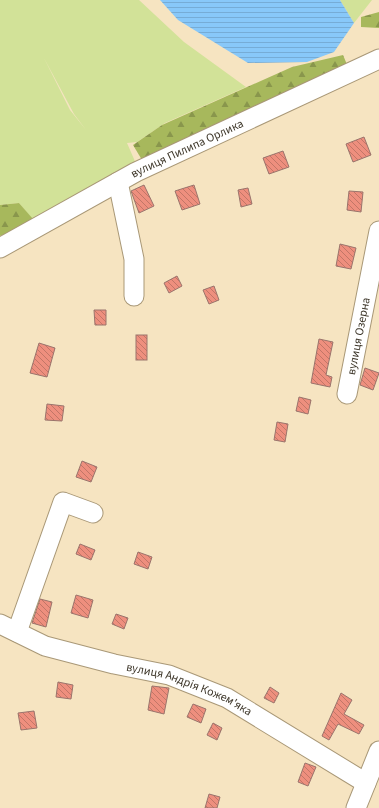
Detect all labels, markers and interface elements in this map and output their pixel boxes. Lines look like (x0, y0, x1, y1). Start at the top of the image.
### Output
street label: вулиця Пилипа Орлика (128, 115, 246, 182)
street label: вулиця Озерна (343, 296, 375, 376)
street label: вулиця Андрія Кожем'яка (125, 659, 255, 720)

